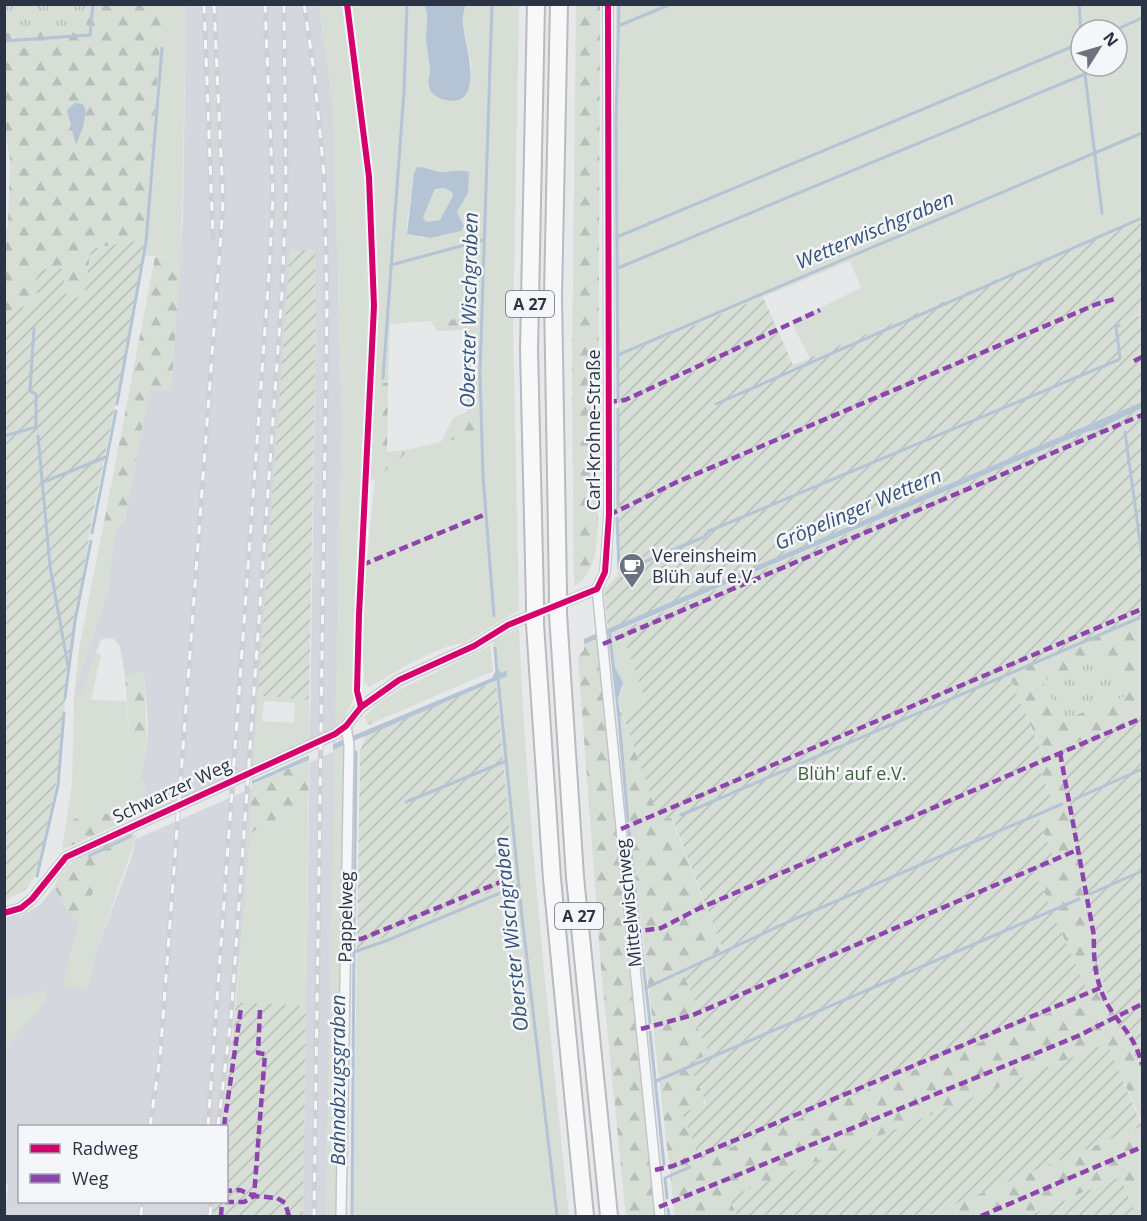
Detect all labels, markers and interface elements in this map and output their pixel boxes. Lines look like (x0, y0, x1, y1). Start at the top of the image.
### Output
north arrow (1069, 18, 1129, 78)
text: N (1098, 27, 1124, 51)
water label: Wetterwischgraben (792, 184, 958, 275)
water label: Oberster Wischgraben (453, 212, 484, 408)
road number: A 27 (506, 291, 554, 317)
street label: Carl-Krohne-Straße (581, 349, 605, 511)
water label: Gröpelinger Wettern (770, 461, 945, 556)
place label: Vereinsheim Blüh auf e.V. (652, 543, 757, 588)
cafe icon: Vereinsheim Blüh auf e.V. (617, 551, 647, 589)
street label: Schwarzer Weg (109, 752, 235, 828)
park label: Blüh' auf e.V. (798, 761, 906, 785)
water label: Oberster Wischgraben (487, 835, 534, 1033)
street label: Mittelwischweg (609, 838, 647, 968)
street label: Pappelweg (332, 871, 358, 963)
road number: A 27 (555, 903, 603, 929)
water label: Bahnabzugsgraben (324, 994, 351, 1166)
legend (18, 1125, 228, 1203)
text: Radweg (72, 1136, 138, 1160)
text: Weg (72, 1166, 109, 1190)

